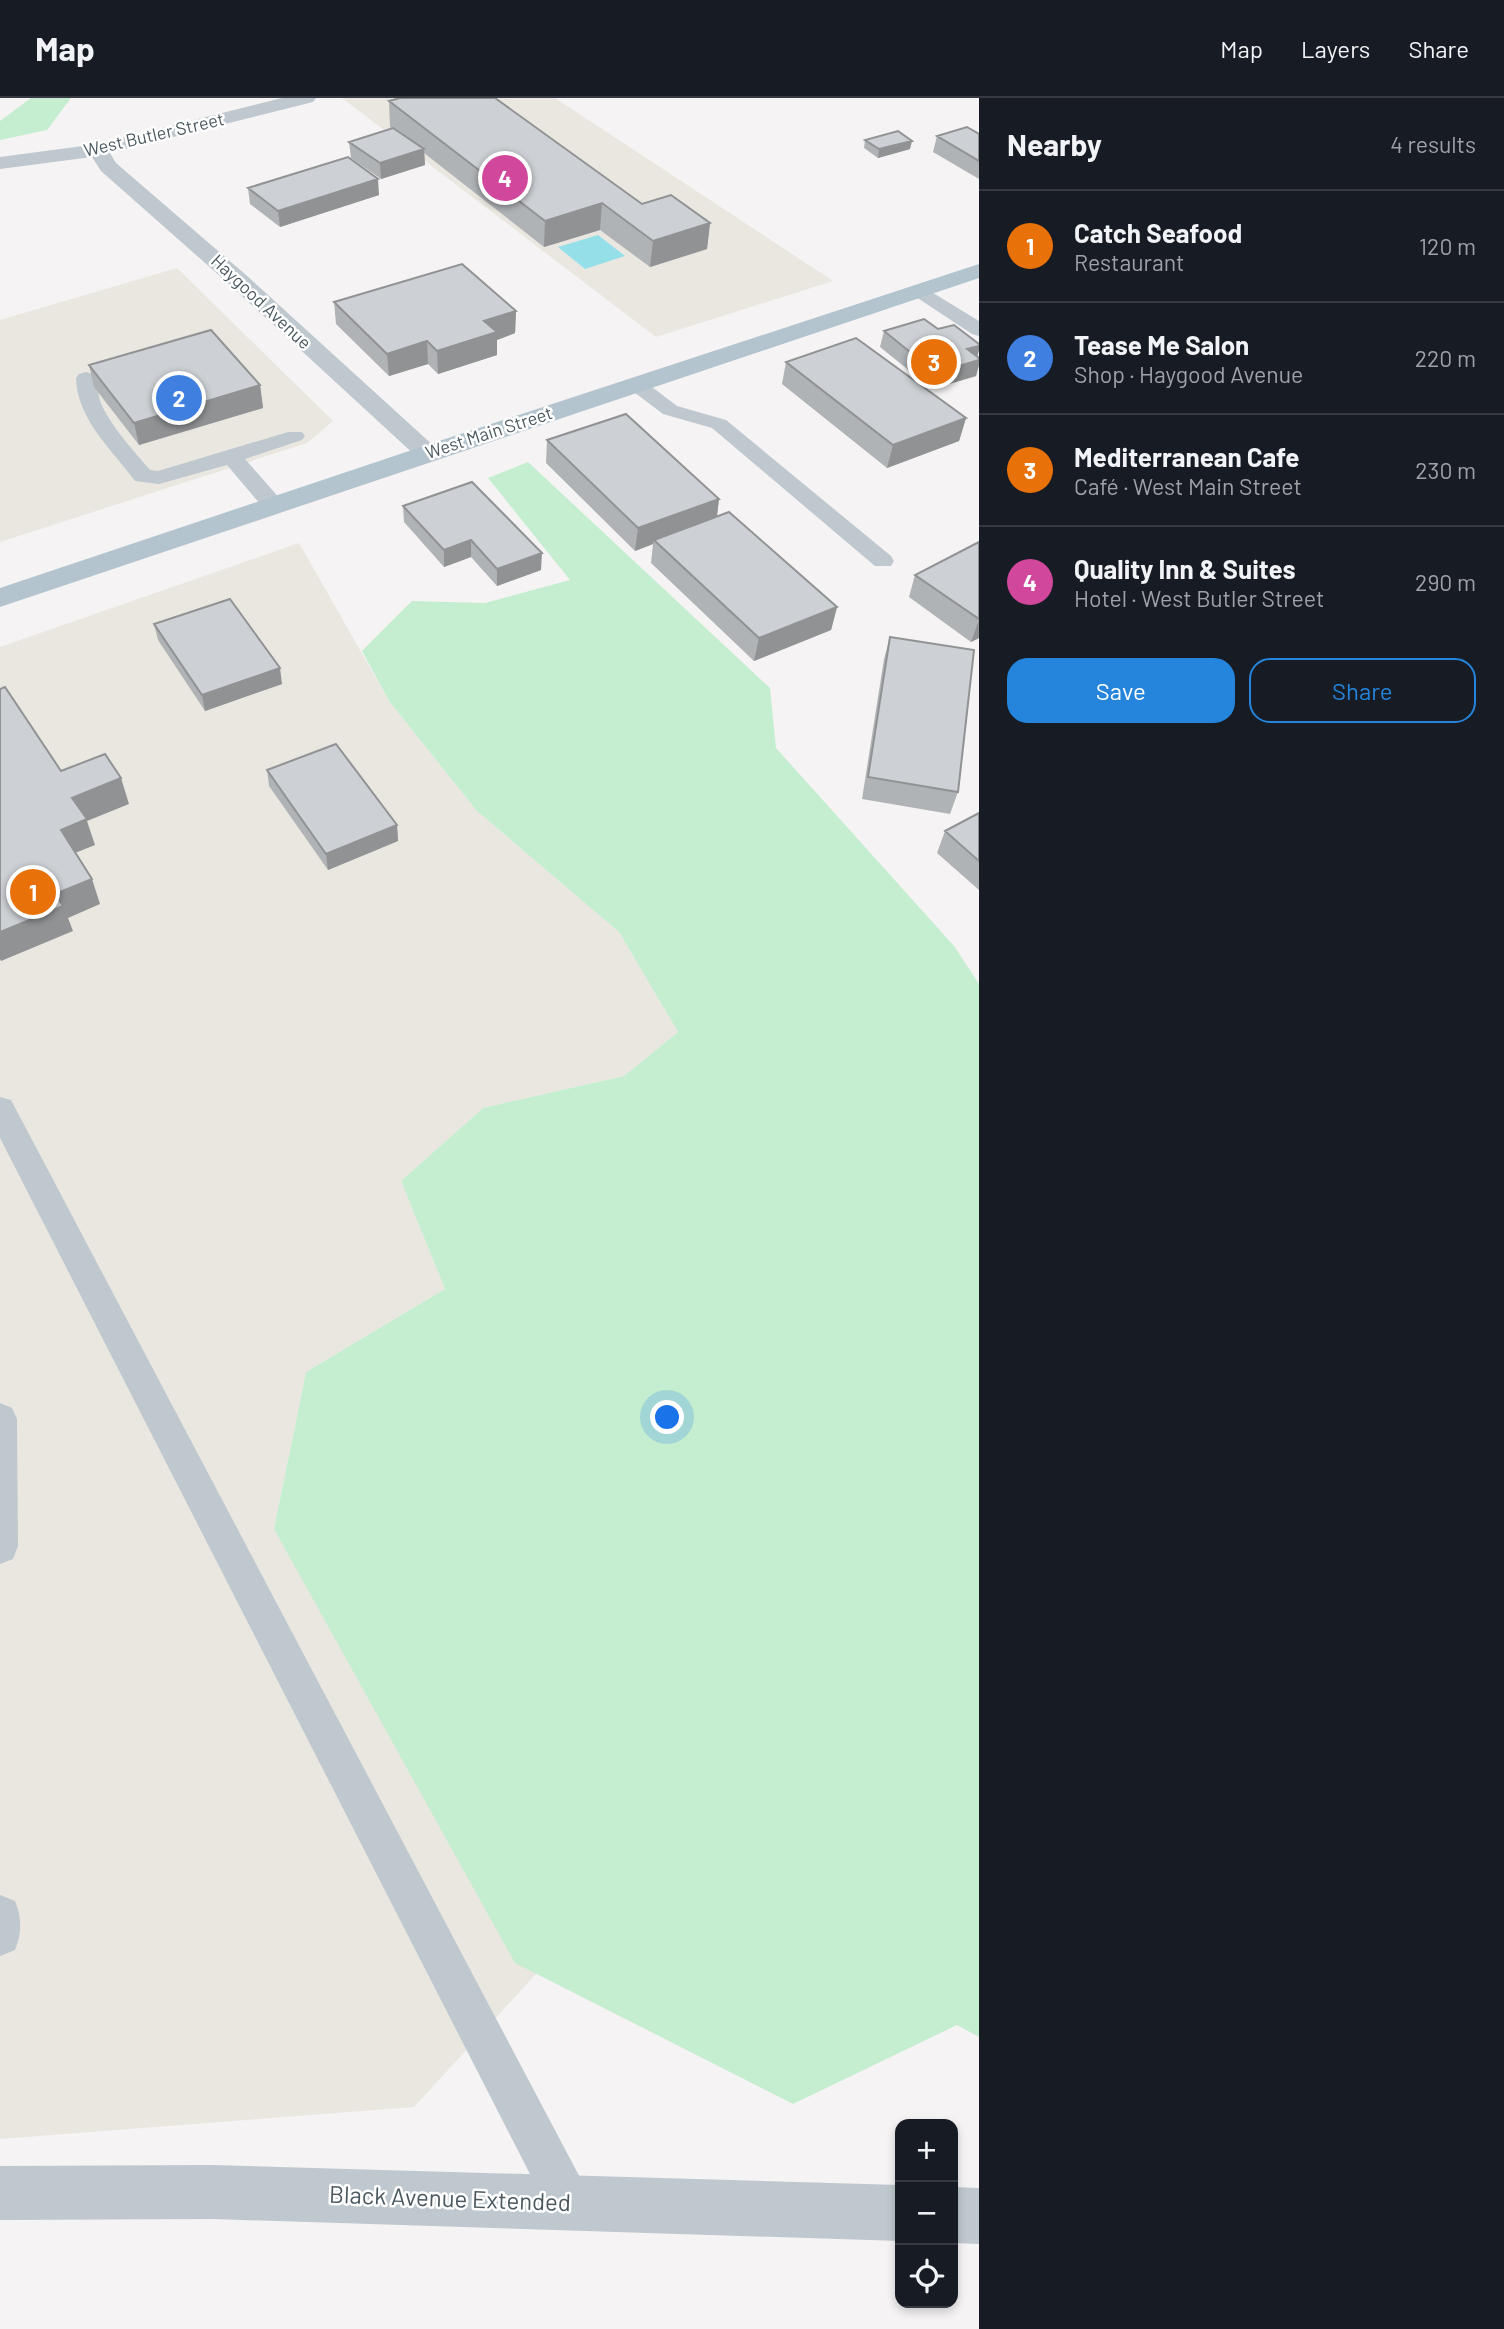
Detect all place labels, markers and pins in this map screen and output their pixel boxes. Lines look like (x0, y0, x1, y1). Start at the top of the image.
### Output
pin: 4 (482, 152, 528, 204)
pin: 3 (911, 336, 957, 388)
pin: 2 (156, 372, 202, 424)
pin: 1 (10, 866, 56, 918)

